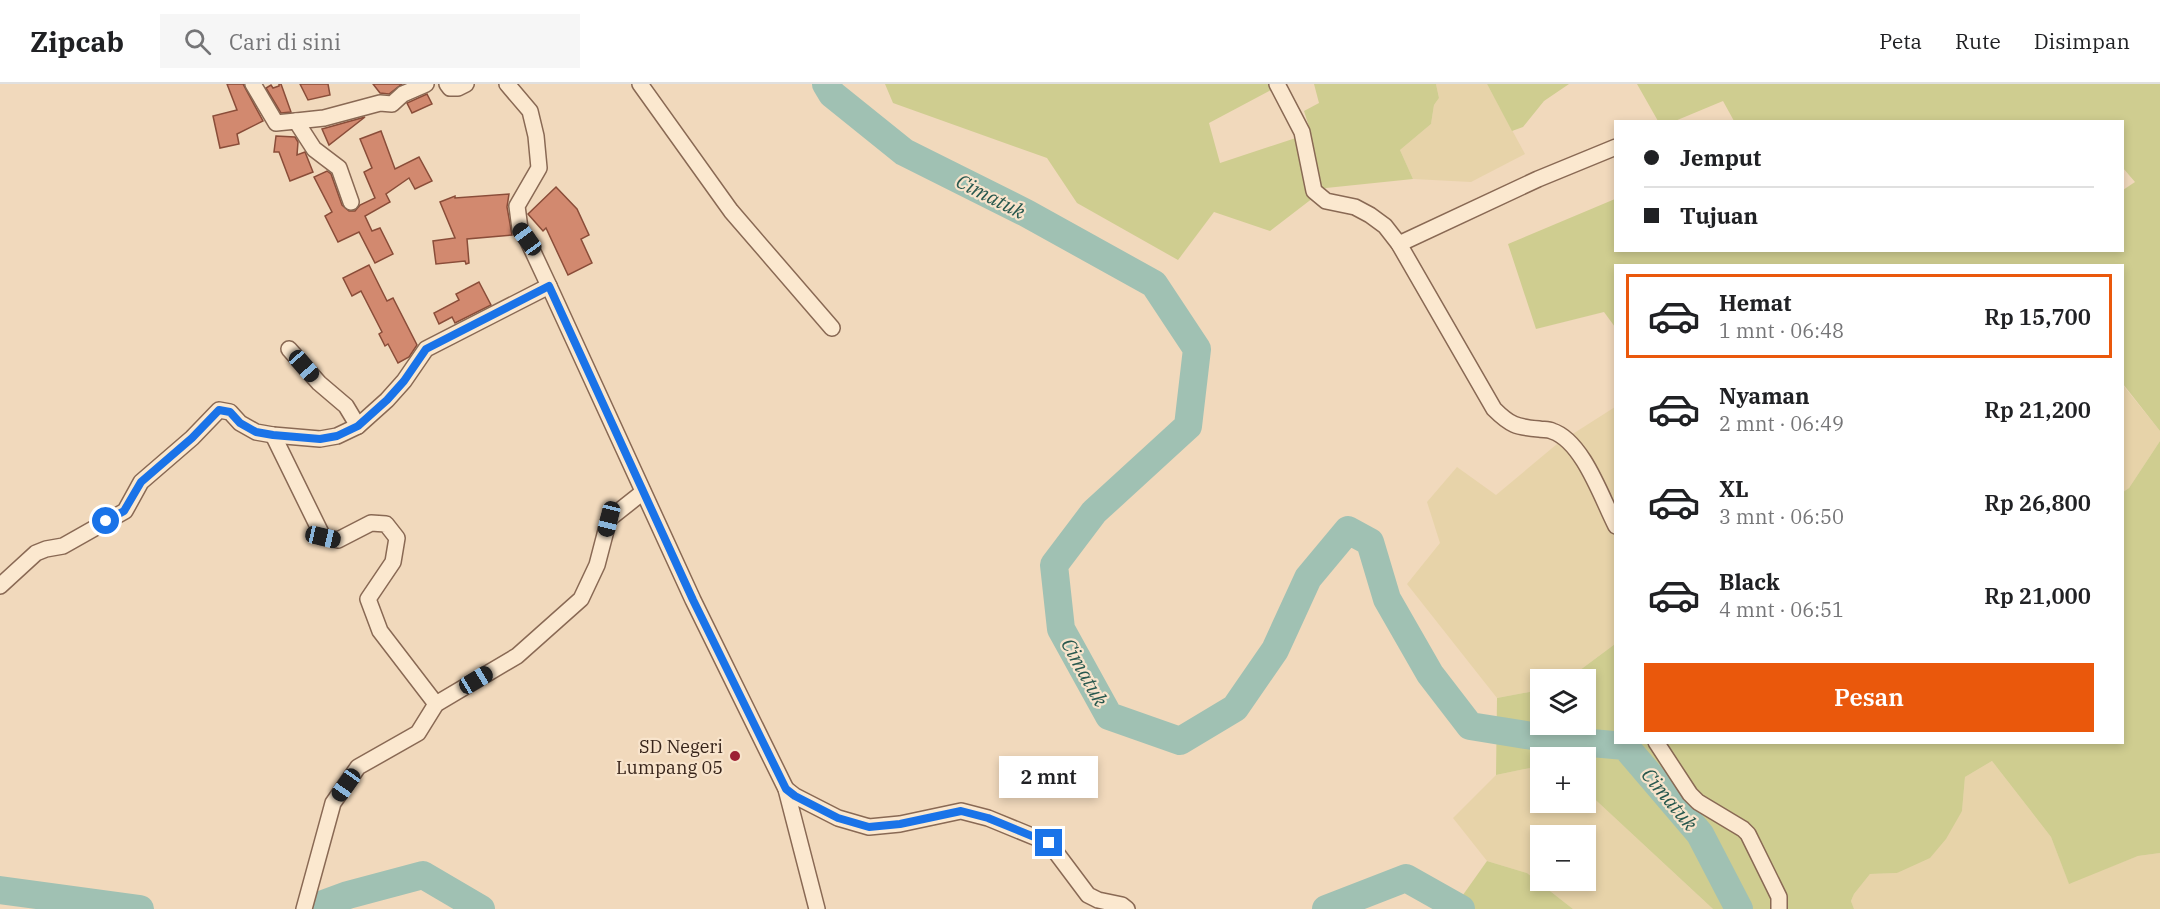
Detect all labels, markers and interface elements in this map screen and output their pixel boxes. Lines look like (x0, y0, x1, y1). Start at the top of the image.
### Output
search box (160, 14, 580, 68)
text: Zipcab (30, 23, 124, 60)
icon: search (181, 25, 214, 58)
text: Cari di sini (229, 27, 341, 56)
text: Peta (1879, 27, 1922, 55)
text: Rute (1955, 27, 2001, 55)
text: Disimpan (2034, 27, 2130, 55)
text: Jemput (1680, 143, 1761, 172)
water label: Cimatuk (952, 167, 1031, 225)
text: Tujuan (1680, 201, 1758, 230)
car (509, 219, 545, 259)
text: Hemat (1719, 288, 1791, 317)
icon: car (1647, 289, 1701, 343)
text: Rp 15,700 (1984, 302, 2091, 331)
text: 1 mnt · 06:48 (1719, 317, 1844, 344)
car (285, 347, 323, 385)
text: Nyaman (1719, 381, 1810, 410)
icon: car (1647, 382, 1701, 436)
text: Rp 21,200 (1984, 395, 2091, 424)
text: 2 mnt · 06:49 (1719, 410, 1844, 437)
text: XL (1719, 474, 1749, 503)
icon: car (1647, 475, 1701, 529)
text: Rp 26,800 (1984, 488, 2091, 517)
car (596, 499, 622, 539)
text: 3 mnt · 06:50 (1719, 503, 1844, 530)
route start (92, 507, 119, 534)
car (303, 524, 343, 550)
text: Black (1719, 567, 1780, 596)
icon: car (1647, 568, 1701, 622)
text: Rp 21,000 (1984, 581, 2091, 610)
text: 4 mnt · 06:51 (1719, 596, 1844, 623)
water label: Cimatuk (1055, 633, 1115, 711)
car (456, 663, 496, 697)
button: Pesan (1644, 663, 2094, 732)
map controls (1530, 669, 1596, 891)
button: layers (1530, 669, 1596, 735)
place label: SD Negeri Lumpang 05 (616, 735, 723, 779)
button: + (1530, 747, 1596, 813)
marker: SD Negeri Lumpang 05 (728, 749, 742, 763)
callout: 2 mnt (1000, 756, 1098, 798)
water label: Cimatuk (1636, 762, 1704, 836)
text: 2 mnt (1020, 763, 1077, 790)
car (328, 765, 364, 805)
button: − (1530, 825, 1596, 891)
route end (1035, 829, 1062, 856)

